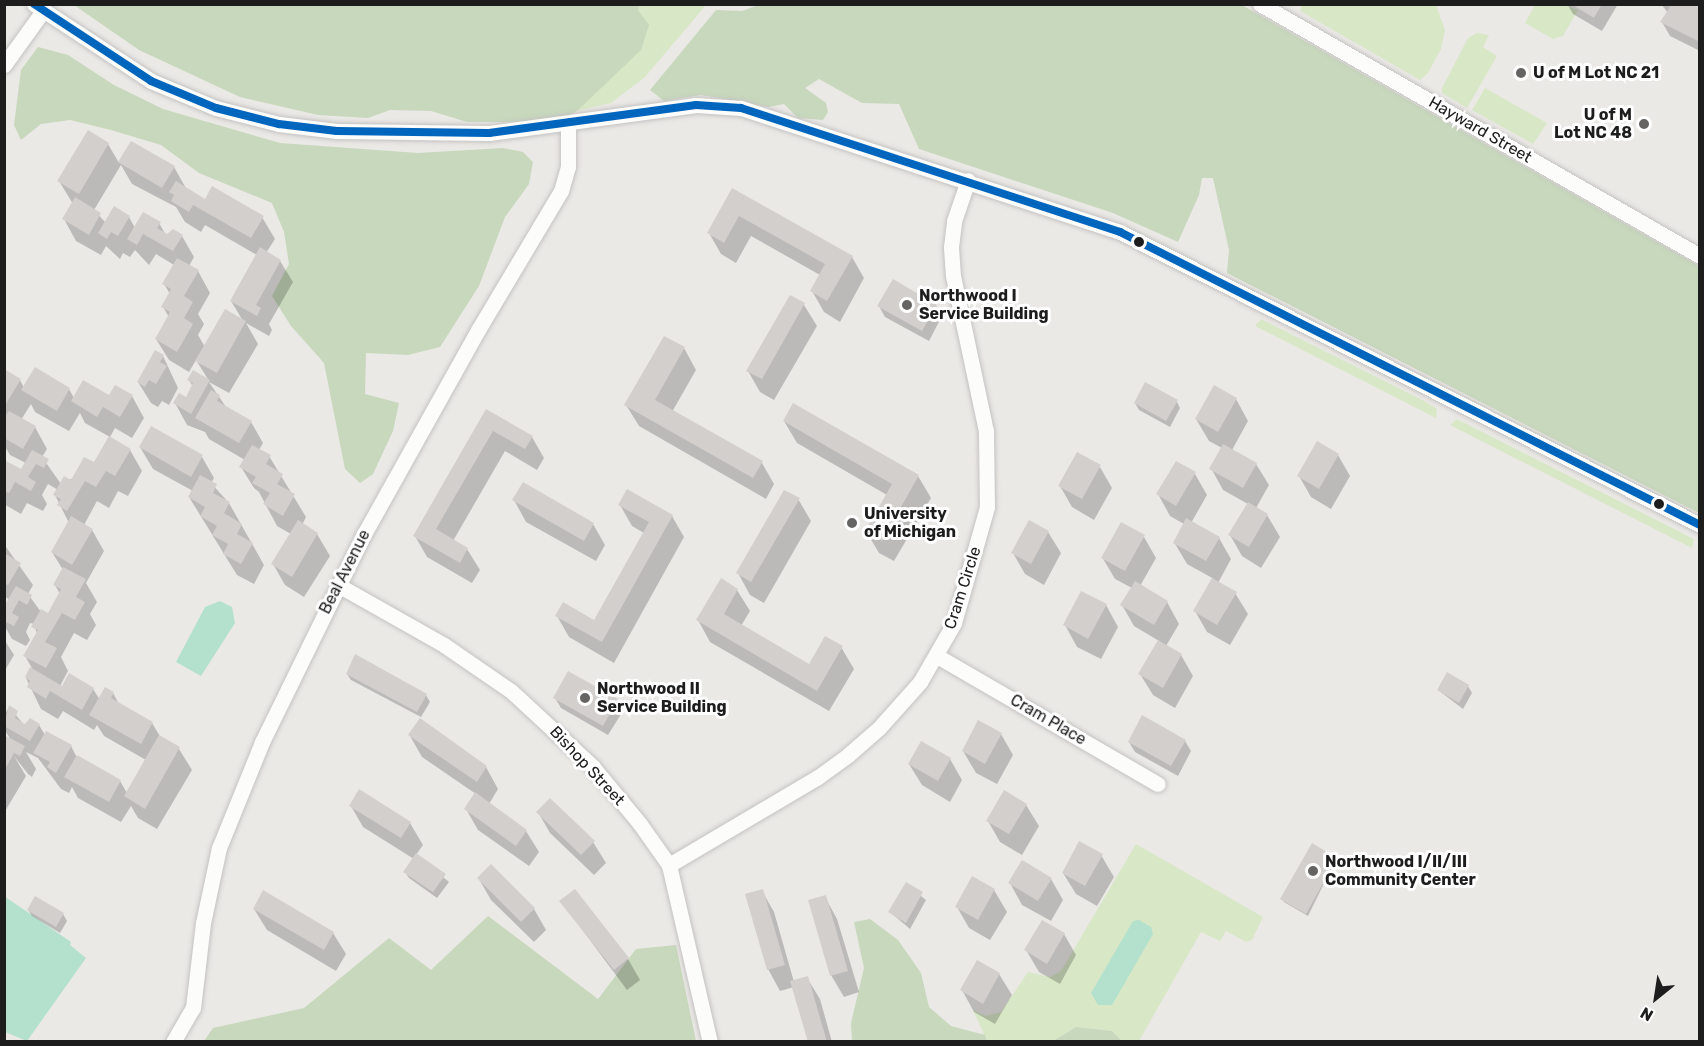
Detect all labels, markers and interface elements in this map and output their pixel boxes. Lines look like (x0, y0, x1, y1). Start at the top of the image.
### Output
place label: U of M Lot NC 21 (1533, 63, 1659, 83)
marker: U of M Lot NC 21 (1514, 66, 1528, 80)
street label: Hayward Street (1425, 93, 1535, 167)
place label: U of M Lot NC 48 (1554, 105, 1632, 143)
marker: U of M Lot NC 48 (1637, 117, 1651, 131)
unlabelled marker (1133, 236, 1145, 248)
place label: Northwood I Service Building (919, 286, 1049, 324)
marker: Northwood I Service Building (900, 298, 914, 312)
unlabelled marker (1653, 498, 1665, 510)
place label: University of Michigan (864, 504, 956, 542)
marker: University of Michigan (845, 516, 859, 530)
street label: Beal Avenue (315, 527, 375, 617)
street label: Cram Circle (941, 544, 985, 632)
place label: Northwood II Service Building (597, 679, 727, 717)
marker: Northwood II Service Building (578, 691, 592, 705)
street label: Cram Place (1007, 691, 1089, 749)
street label: Bishop Street (545, 722, 629, 810)
place label: Northwood I/II/III Community Center (1325, 852, 1476, 890)
marker: Northwood I/II/III Community Center (1306, 864, 1320, 878)
north arrow (1626, 968, 1686, 1028)
text: N (1637, 1003, 1656, 1025)

